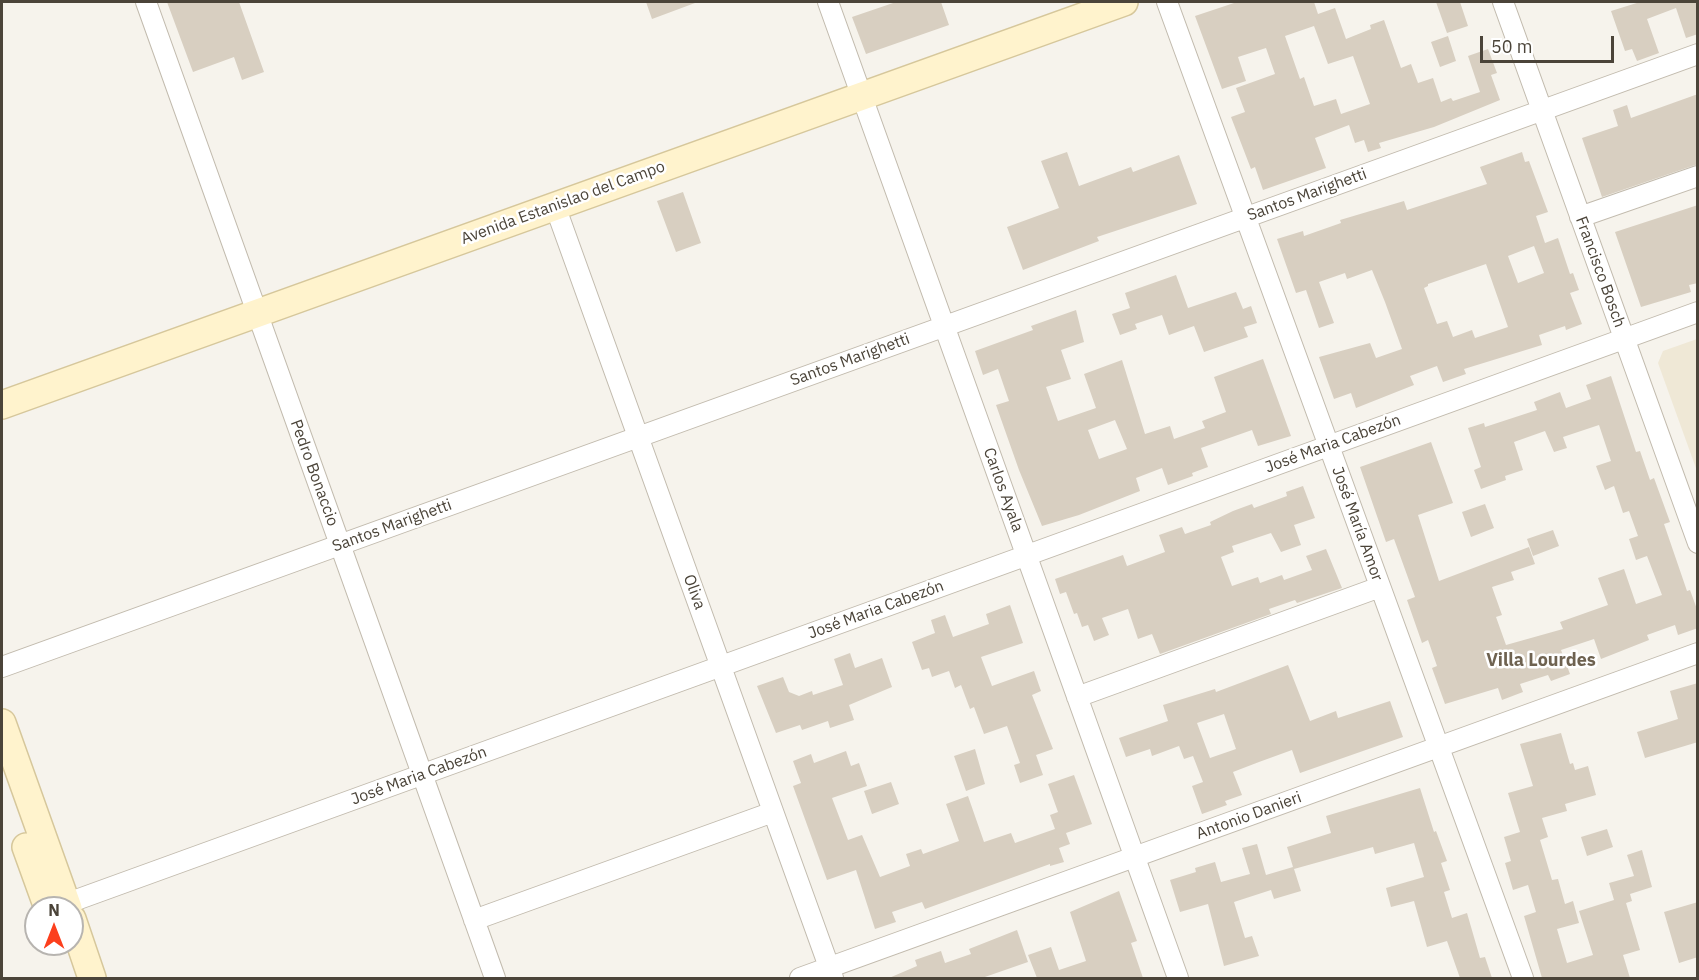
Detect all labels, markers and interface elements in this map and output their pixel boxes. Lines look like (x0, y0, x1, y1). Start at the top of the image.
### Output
scale bar (1483, 24, 1616, 62)
text: 50 m (1491, 35, 1533, 58)
street label: Avenida Estanislao del Campo (458, 157, 668, 249)
street label: Santos Marighetti (1245, 164, 1369, 226)
street label: Francisco Bosch (1571, 214, 1629, 330)
street label: Santos Marighetti (788, 329, 912, 391)
street label: José Maria Cabezón (1263, 411, 1403, 477)
street label: Pedro Bonaccio (286, 417, 342, 529)
street label: Carlos Ayala (979, 445, 1027, 535)
street label: José María Amor (1327, 464, 1387, 584)
street label: Santos Marighetti (330, 495, 454, 557)
street label: Oliva (679, 572, 709, 612)
street label: José Maria Cabezón (806, 577, 946, 643)
district label: Villa Lourdes (1486, 650, 1596, 672)
street label: José Maria Cabezón (349, 743, 489, 809)
street label: Antonio Danieri (1194, 788, 1304, 844)
north arrow (24, 896, 84, 956)
text: N (48, 900, 60, 920)

